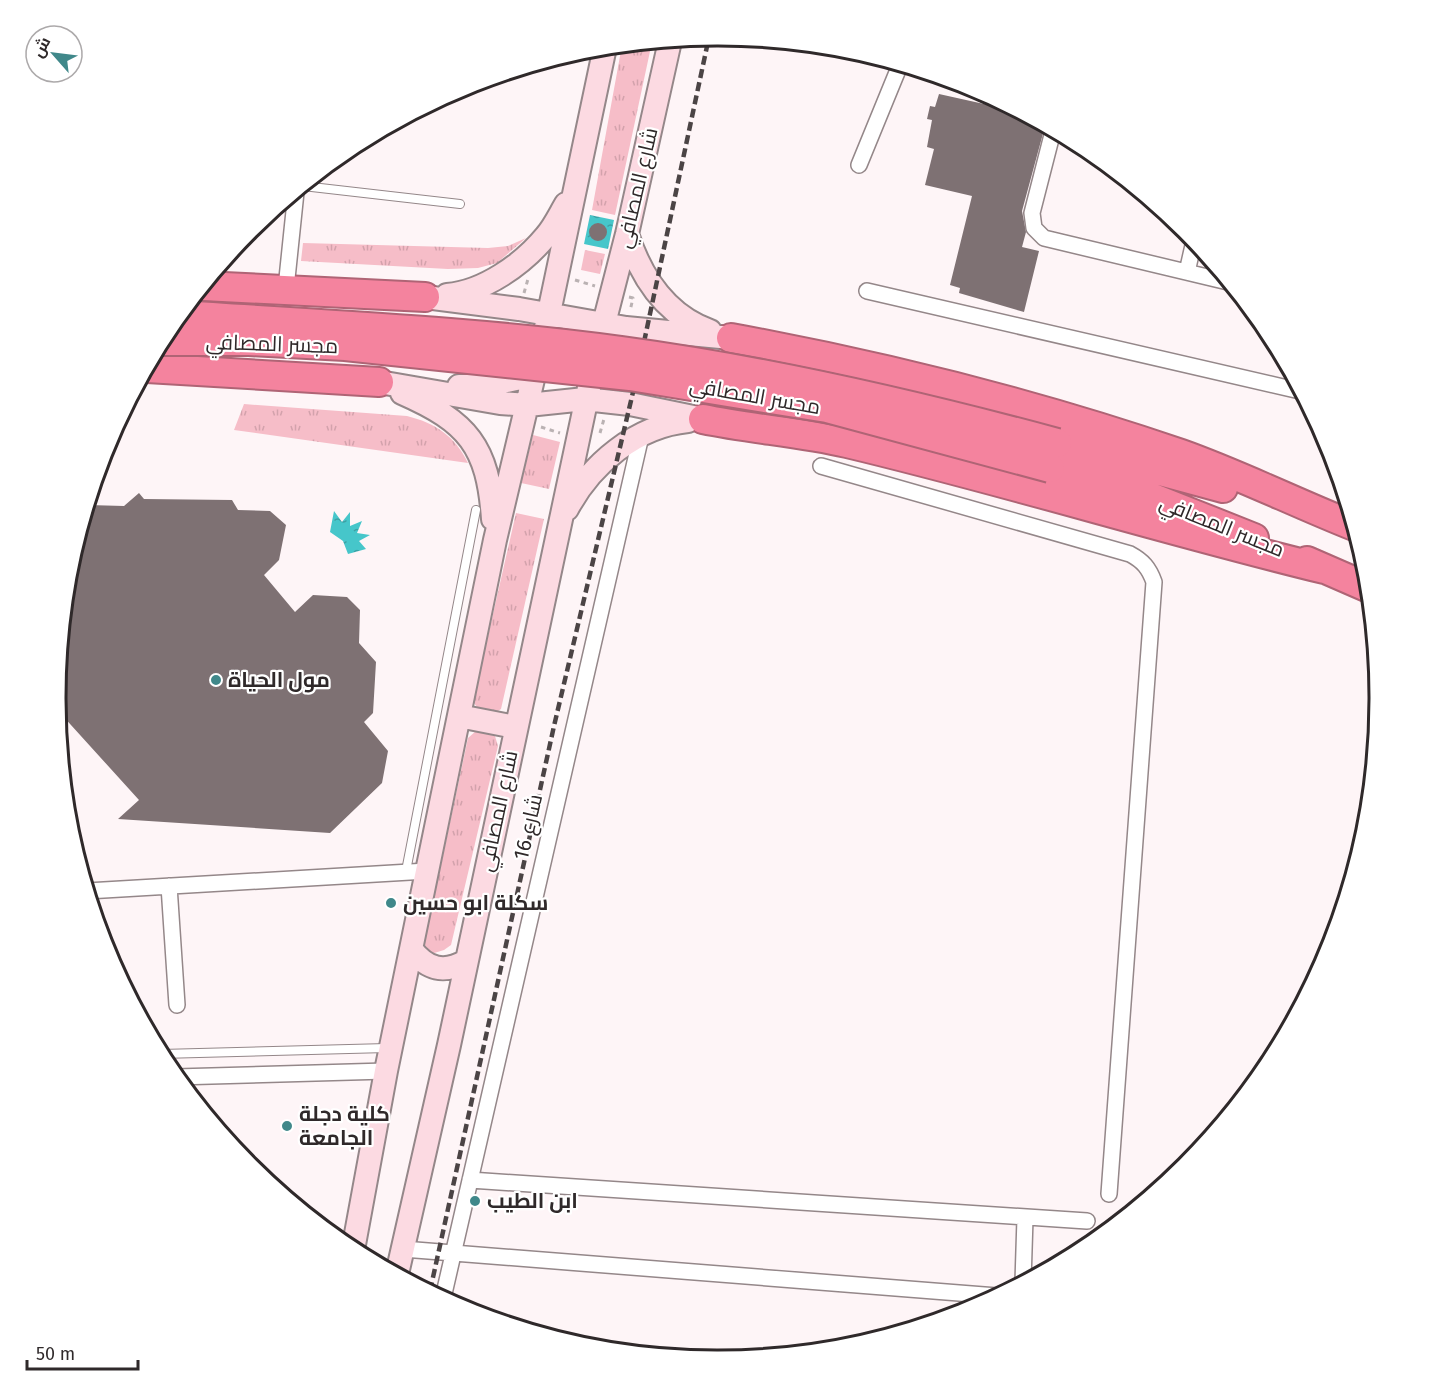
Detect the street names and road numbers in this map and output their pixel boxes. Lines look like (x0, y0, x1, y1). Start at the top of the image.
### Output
street label: شارع المصافي (610, 125, 666, 252)
street label: مجسر المصافي (205, 329, 339, 362)
street label: مجسر المصافي (687, 372, 823, 423)
street label: مجسر المصافي (1155, 489, 1288, 566)
street label: شارع المصافي (472, 748, 526, 875)
street label: شارع 16 (508, 792, 549, 863)

